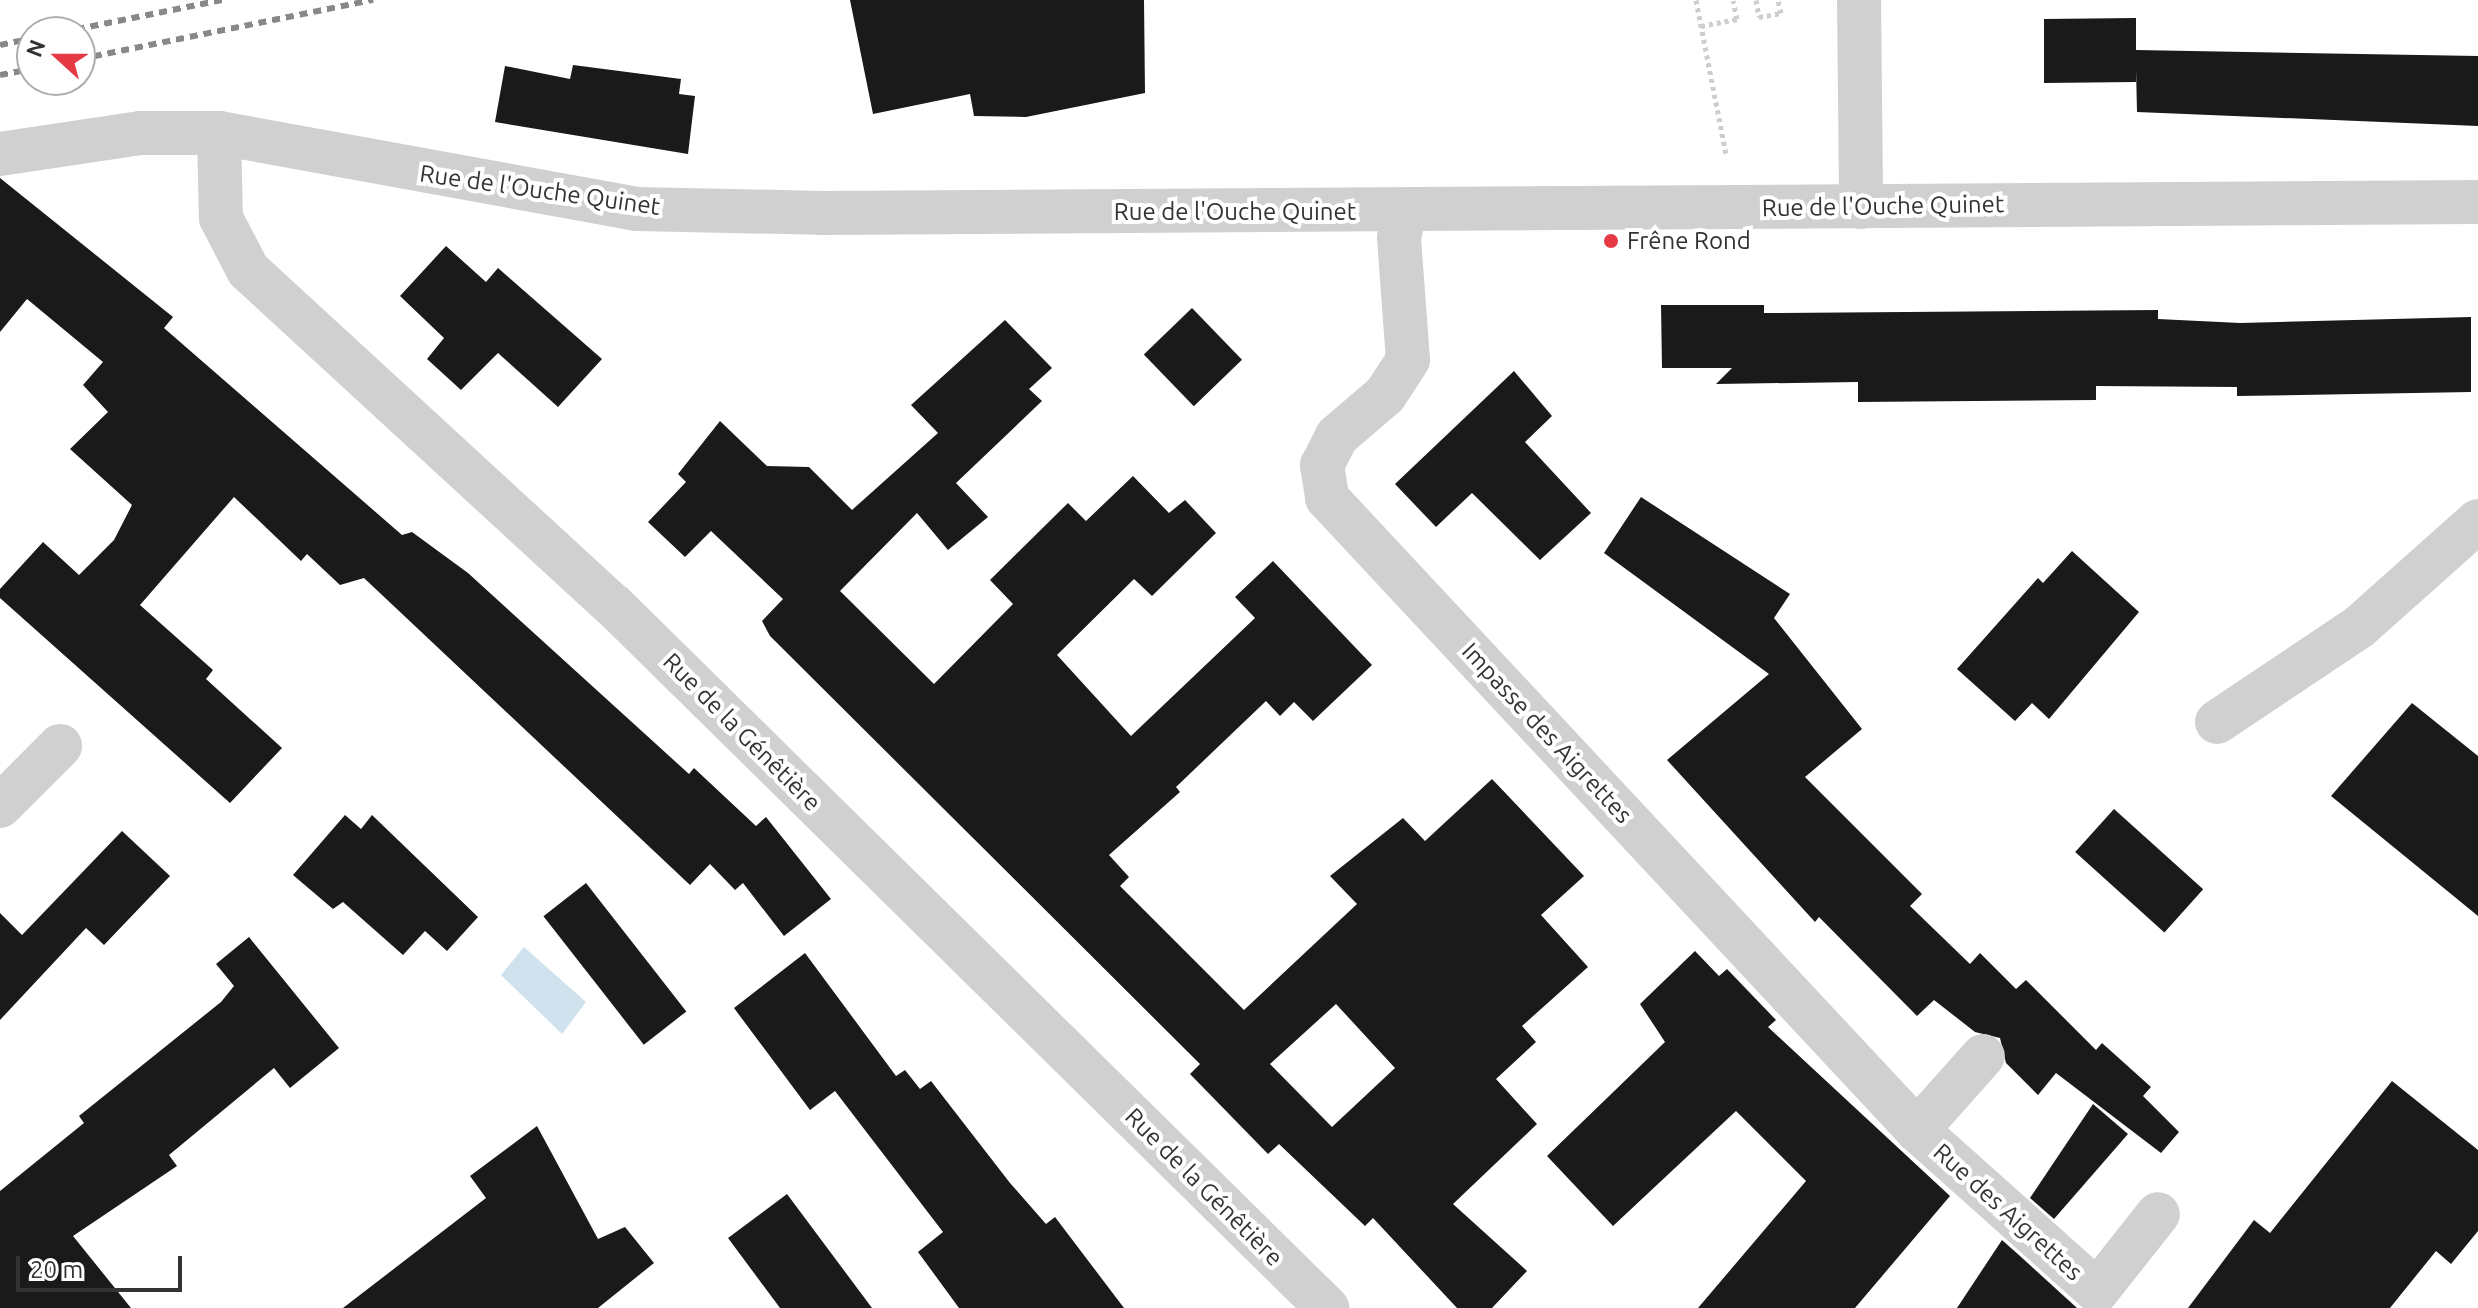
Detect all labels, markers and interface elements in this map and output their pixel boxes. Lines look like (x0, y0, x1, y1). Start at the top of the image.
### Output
north arrow (16, 16, 96, 96)
text: N (20, 36, 50, 60)
street label: Rue de l'Ouche Quinet (418, 159, 662, 221)
street label: Rue de l'Ouche Quinet (1762, 189, 2004, 223)
street label: Rue de l'Ouche Quinet (1114, 198, 1356, 226)
place label: Frêne Rond (1627, 227, 1751, 255)
marker: Frêne Rond (1602, 232, 1620, 250)
street label: Impasse des Aigrettes (1456, 637, 1638, 829)
street label: Rue de la Génêtière (657, 647, 827, 817)
street label: Rue de la Génêtière (1119, 1102, 1289, 1272)
street label: Rue des Aigrettes (1928, 1138, 2088, 1286)
scale bar (20, 1240, 186, 1290)
text: 20 m (30, 1256, 83, 1283)

